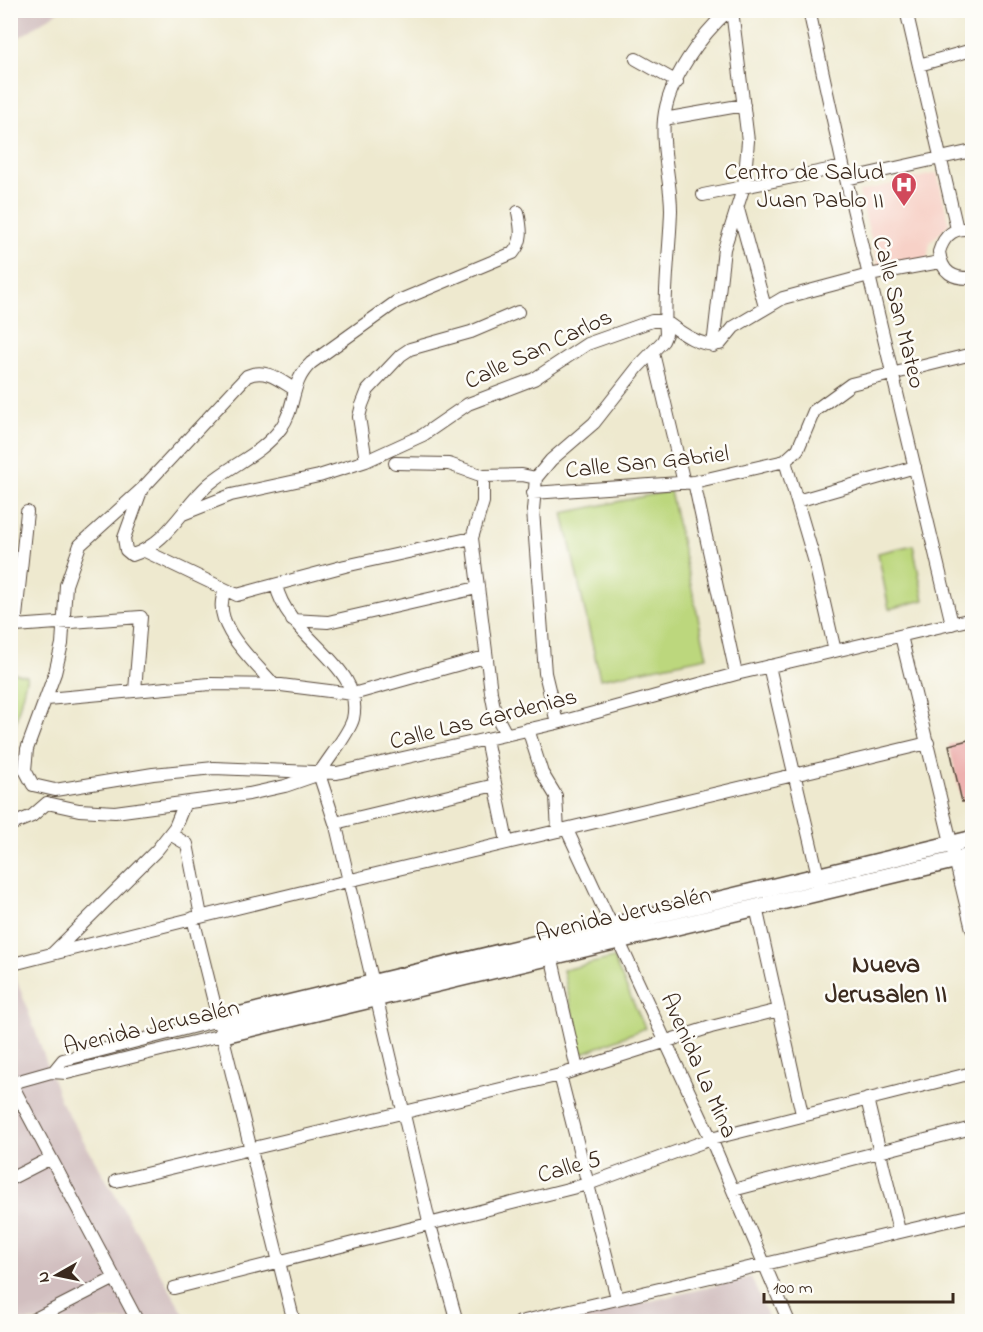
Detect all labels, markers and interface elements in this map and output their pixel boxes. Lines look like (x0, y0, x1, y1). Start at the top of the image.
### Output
place label: Centro de Salud Juan Pablo II (724, 156, 885, 219)
hospital icon: Centro de Salud Juan Pablo II (889, 170, 919, 208)
street label: Calle San Mateo (862, 233, 933, 393)
street label: Calle San Carlos (459, 301, 619, 400)
street label: Calle San Gabriel (564, 437, 731, 489)
street label: Calle Las Gardenias (386, 680, 581, 761)
street label: Avenida Jerusalén (532, 878, 715, 953)
district label: Nueva Jerusalen II (825, 947, 947, 1015)
street label: Avenida La Mina (650, 988, 745, 1144)
street label: Avenida Jerusalén (60, 991, 243, 1066)
street label: Calle 5 (534, 1143, 606, 1194)
north arrow (27, 1245, 87, 1305)
scale bar (764, 1266, 953, 1304)
text: N (31, 1270, 57, 1284)
text: 100 m (773, 1276, 813, 1302)

